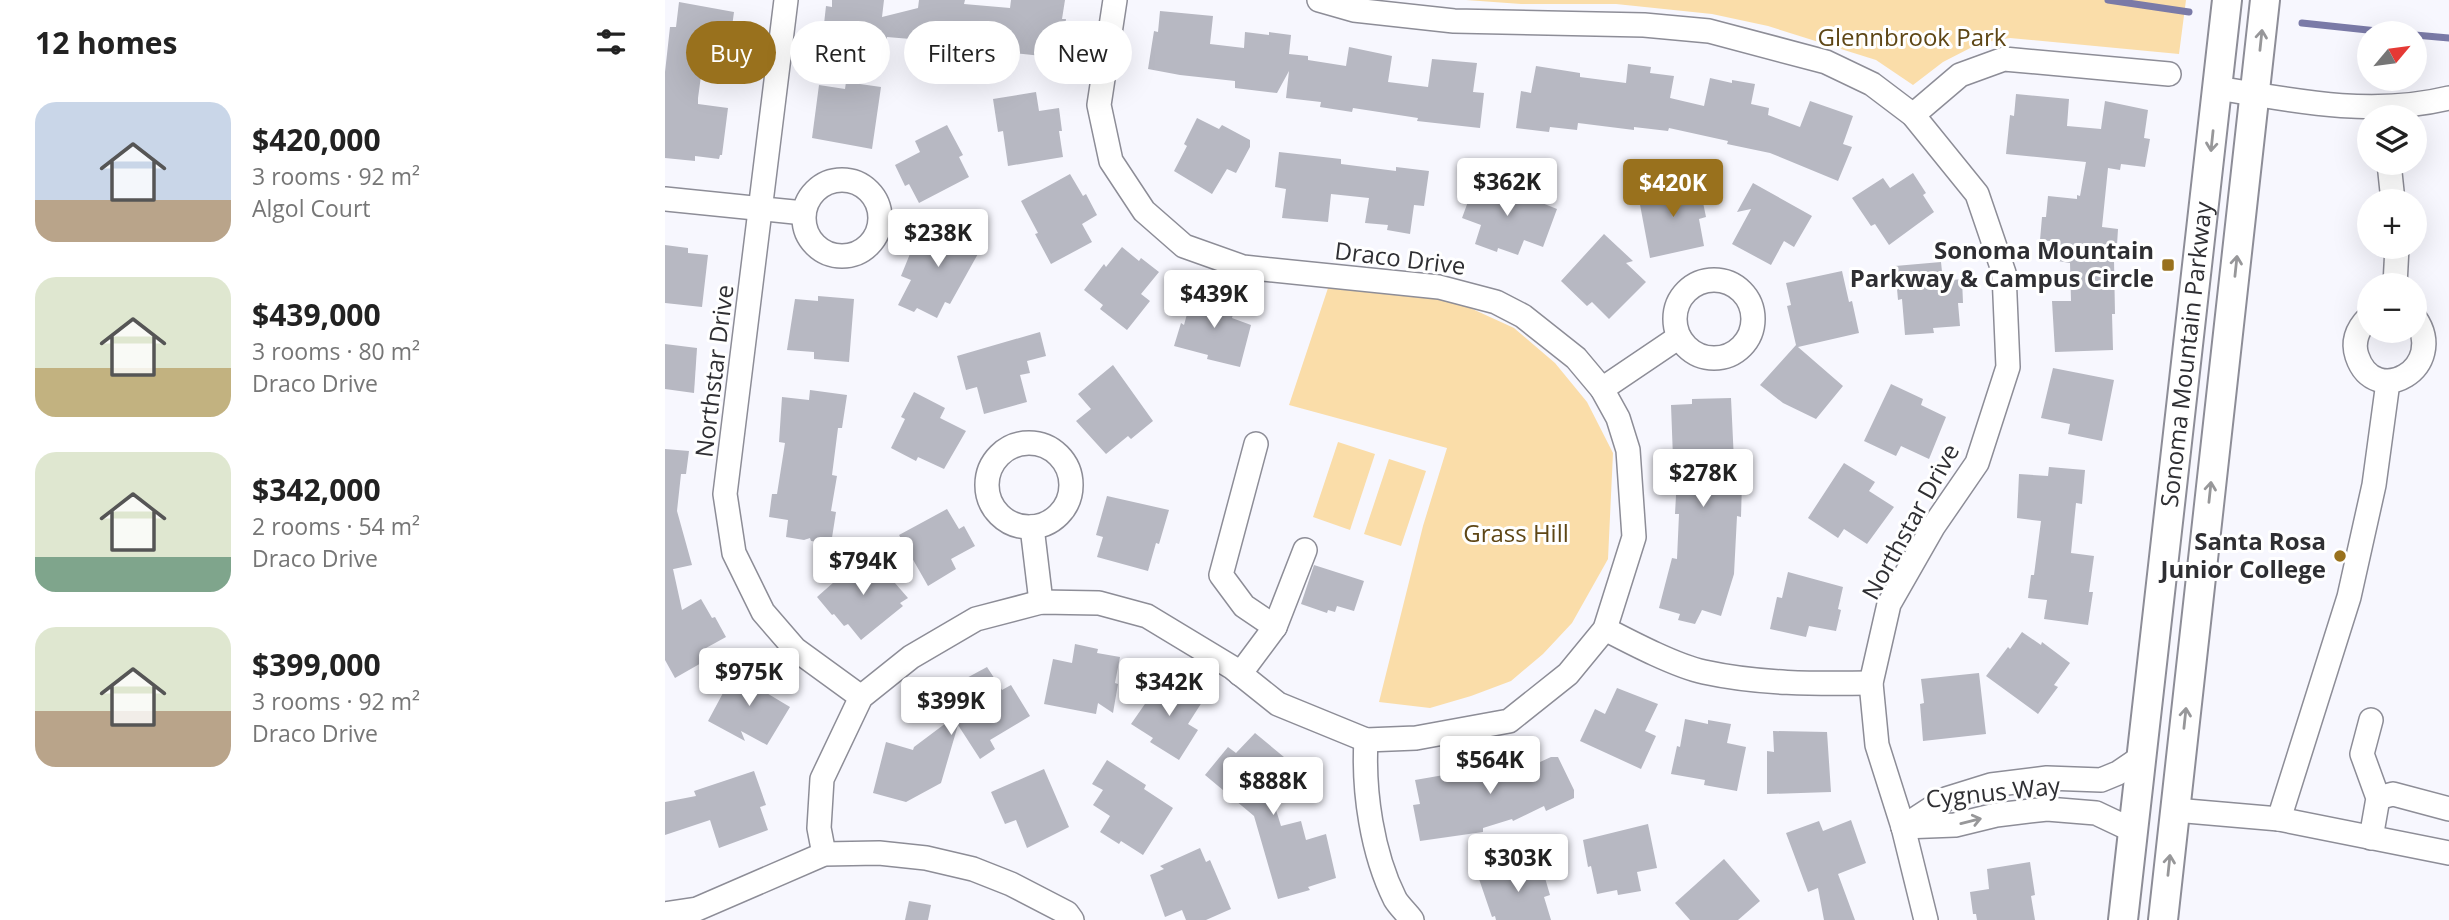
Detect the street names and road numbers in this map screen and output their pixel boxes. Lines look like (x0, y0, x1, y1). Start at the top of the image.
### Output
street label: Sonoma Mountain Parkway (2152, 199, 2219, 509)
street label: Draco Drive (1333, 233, 1467, 282)
street label: Northstar Drive (687, 283, 740, 459)
street label: Northstar Drive (1853, 437, 1966, 605)
street label: Cygnus Way (1924, 768, 2063, 815)

